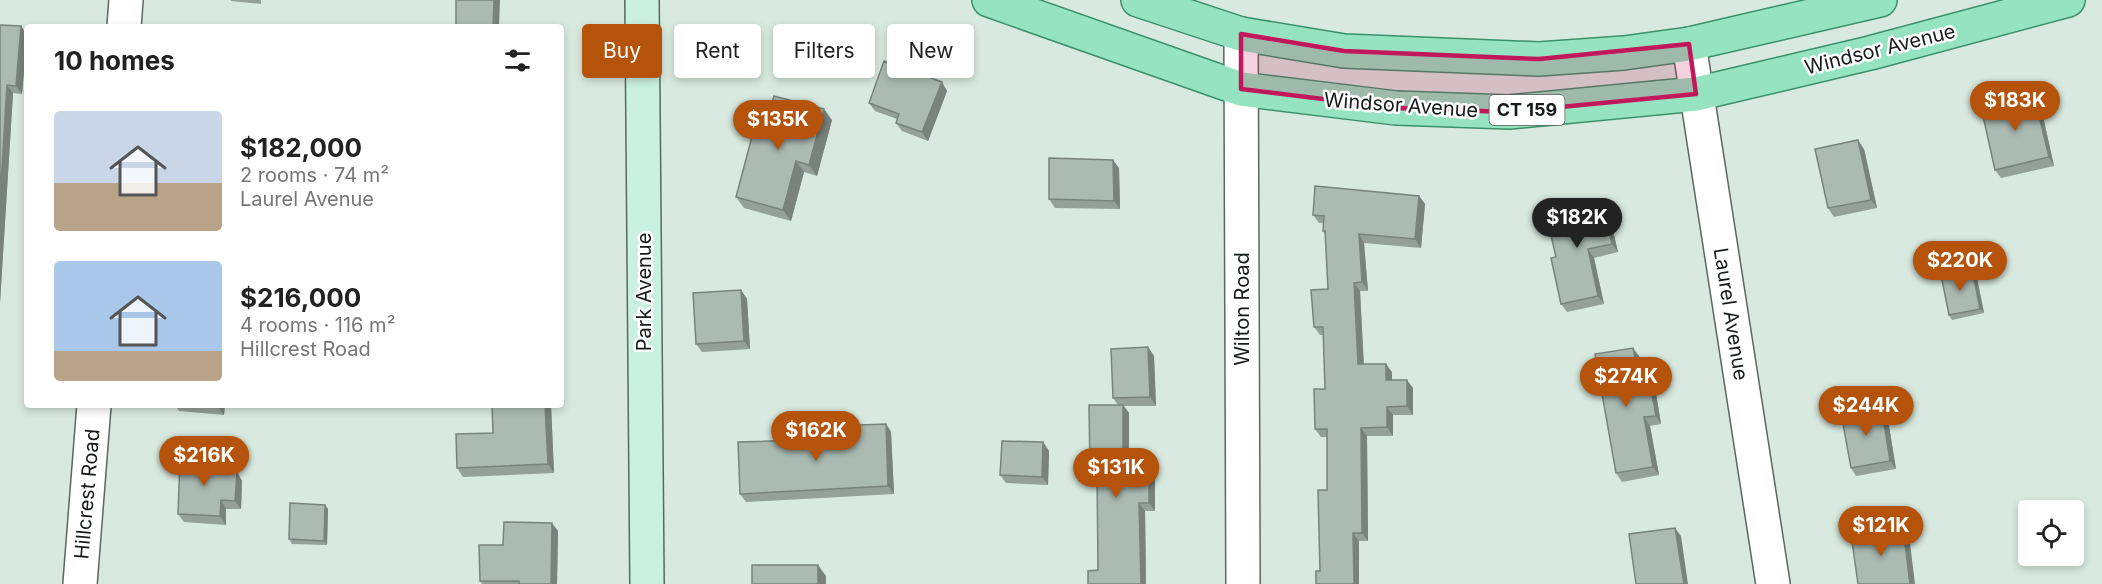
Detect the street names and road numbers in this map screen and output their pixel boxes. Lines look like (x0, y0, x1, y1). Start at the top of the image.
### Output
street label: Windsor Avenue (1802, 19, 1958, 79)
street label: Windsor Avenue (1323, 88, 1479, 122)
road number: CT 159 (1490, 95, 1564, 125)
street label: Park Avenue (632, 233, 656, 351)
street label: Laurel Avenue (1709, 246, 1753, 382)
street label: Wilton Road (1230, 252, 1254, 366)
street label: Hillcrest Road (69, 428, 105, 560)

